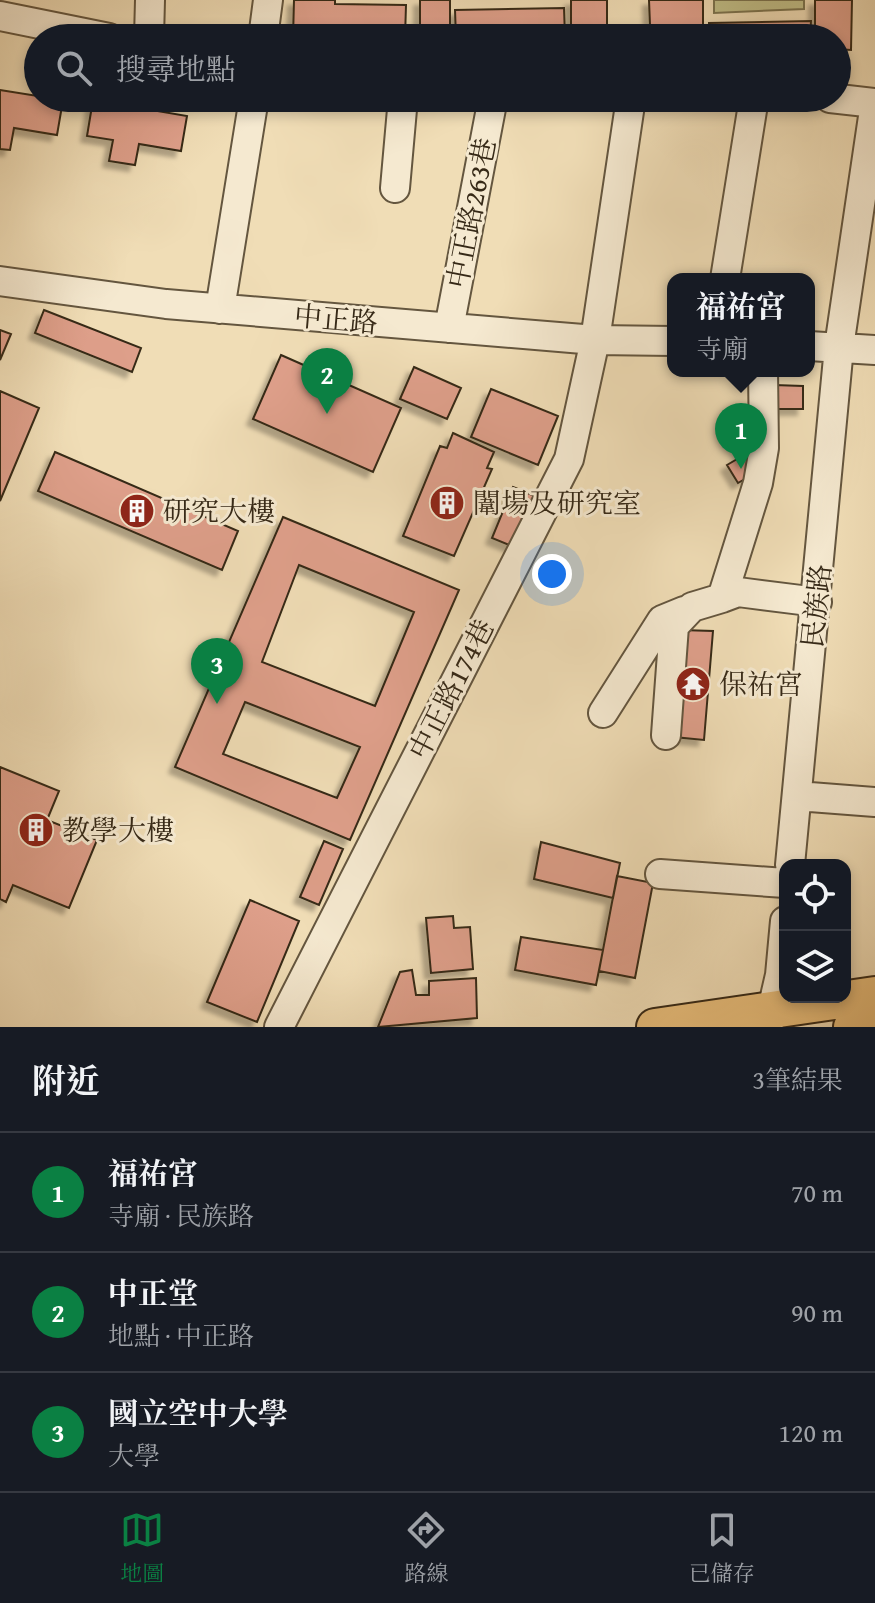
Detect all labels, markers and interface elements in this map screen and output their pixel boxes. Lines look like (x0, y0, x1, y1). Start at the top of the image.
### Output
search box (24, 24, 851, 112)
icon: search (52, 46, 96, 90)
text: 搜尋地點 (116, 47, 236, 91)
street label: 中正路263巷 (436, 134, 505, 292)
popup (667, 273, 815, 377)
text: 福祐宮 (696, 284, 786, 328)
street label: 中正路 (292, 294, 380, 343)
text: 寺廟 (696, 329, 748, 368)
pin: 2 (301, 348, 353, 414)
pin: 1 (715, 403, 767, 469)
place label: 闈場及研究室 (473, 482, 641, 523)
building icon: 闈場及研究室 (428, 484, 466, 522)
place label: 研究大樓 (163, 490, 275, 531)
building icon: 研究大樓 (118, 492, 156, 530)
your location (532, 554, 572, 594)
street label: 民族路 (791, 562, 840, 650)
street label: 中正路174巷 (398, 612, 503, 766)
pin: 3 (191, 638, 243, 704)
place label: 保祐宮 (719, 663, 803, 704)
temple icon: 保祐宮 (674, 665, 712, 703)
place label: 教學大樓 (62, 809, 174, 850)
building icon: 教學大樓 (17, 811, 55, 849)
map controls (779, 859, 851, 1003)
button: locate (779, 859, 851, 931)
button: layers (779, 931, 851, 1003)
text: 附近 (32, 1056, 100, 1105)
text: 3筆結果 (752, 1060, 843, 1099)
text: 福祐宮 (108, 1151, 198, 1195)
text: 1 (51, 1173, 65, 1212)
text: 70 m (791, 1173, 843, 1212)
text: 寺廟 · 民族路 (108, 1196, 254, 1235)
text: 中正堂 (108, 1271, 198, 1315)
text: 2 (51, 1293, 65, 1332)
text: 90 m (791, 1293, 843, 1332)
text: 地點 · 中正路 (108, 1316, 254, 1355)
text: 國立空中大學 (108, 1391, 288, 1435)
text: 3 (51, 1413, 65, 1452)
text: 120 m (778, 1413, 843, 1452)
text: 大學 (108, 1436, 160, 1475)
tab: 地圖 (120, 1508, 164, 1589)
tab: 路線 (404, 1508, 449, 1589)
tab: 已儲存 (689, 1508, 755, 1589)

